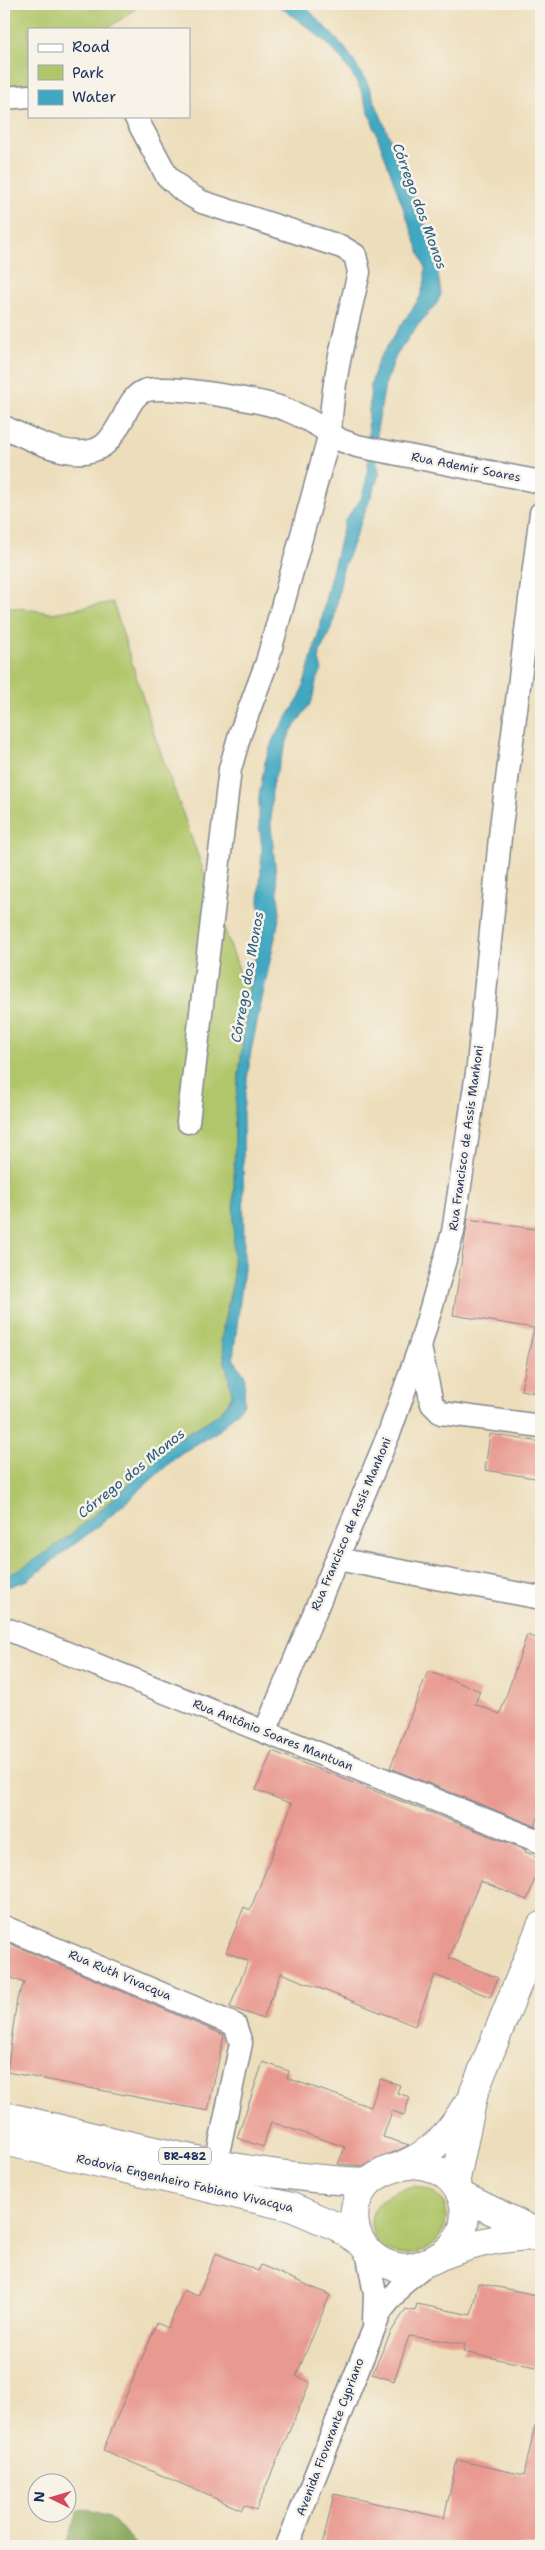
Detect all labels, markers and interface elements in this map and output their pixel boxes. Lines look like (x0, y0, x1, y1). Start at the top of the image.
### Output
legend (28, 28, 190, 118)
text: Road (72, 37, 110, 57)
text: Park (72, 63, 104, 83)
text: Water (72, 87, 116, 107)
water label: Córrego dos Monos (389, 140, 451, 272)
street label: Rua Ademir Soares (410, 449, 522, 485)
water label: Córrego dos Monos (227, 910, 267, 1044)
street label: Rua Francisco de Assis Manhoni (445, 1044, 487, 1232)
water label: Córrego dos Monos (74, 1424, 188, 1522)
street label: Rua Francisco de Assis Manhoni (307, 1435, 395, 1613)
street label: Rua Antônio Soares Mantuan (190, 1695, 356, 1775)
street label: Rua Ruth Vivacqua (66, 1946, 174, 2004)
road number: BR-482 (159, 2148, 211, 2164)
street label: Rodovia Engenheiro Fabiano Vivacqua (75, 2150, 296, 2216)
street label: Avenida Fiovarante Cypriano (292, 2356, 368, 2518)
north arrow (28, 2472, 78, 2522)
text: N (30, 2491, 48, 2503)

